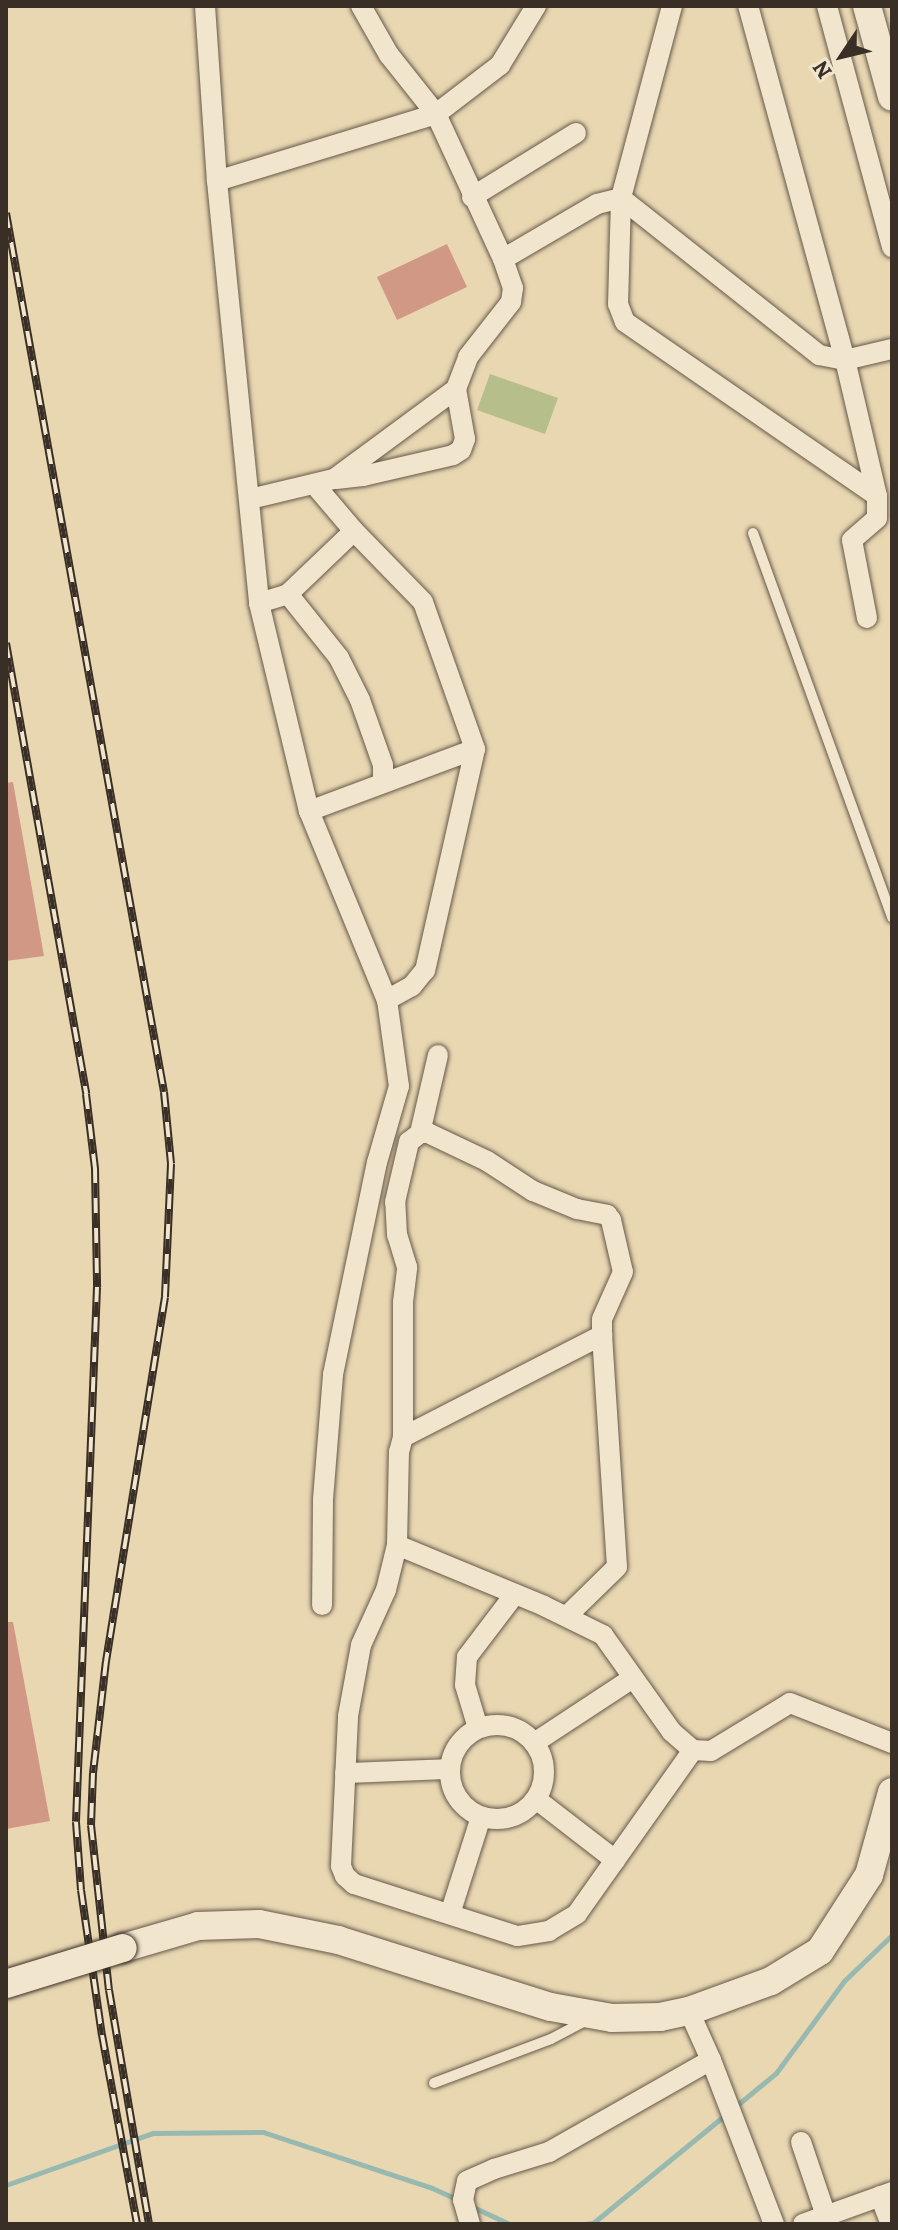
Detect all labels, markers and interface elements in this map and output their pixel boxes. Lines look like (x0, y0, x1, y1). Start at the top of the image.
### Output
north arrow (802, 16, 882, 96)
text: N (805, 55, 839, 85)

